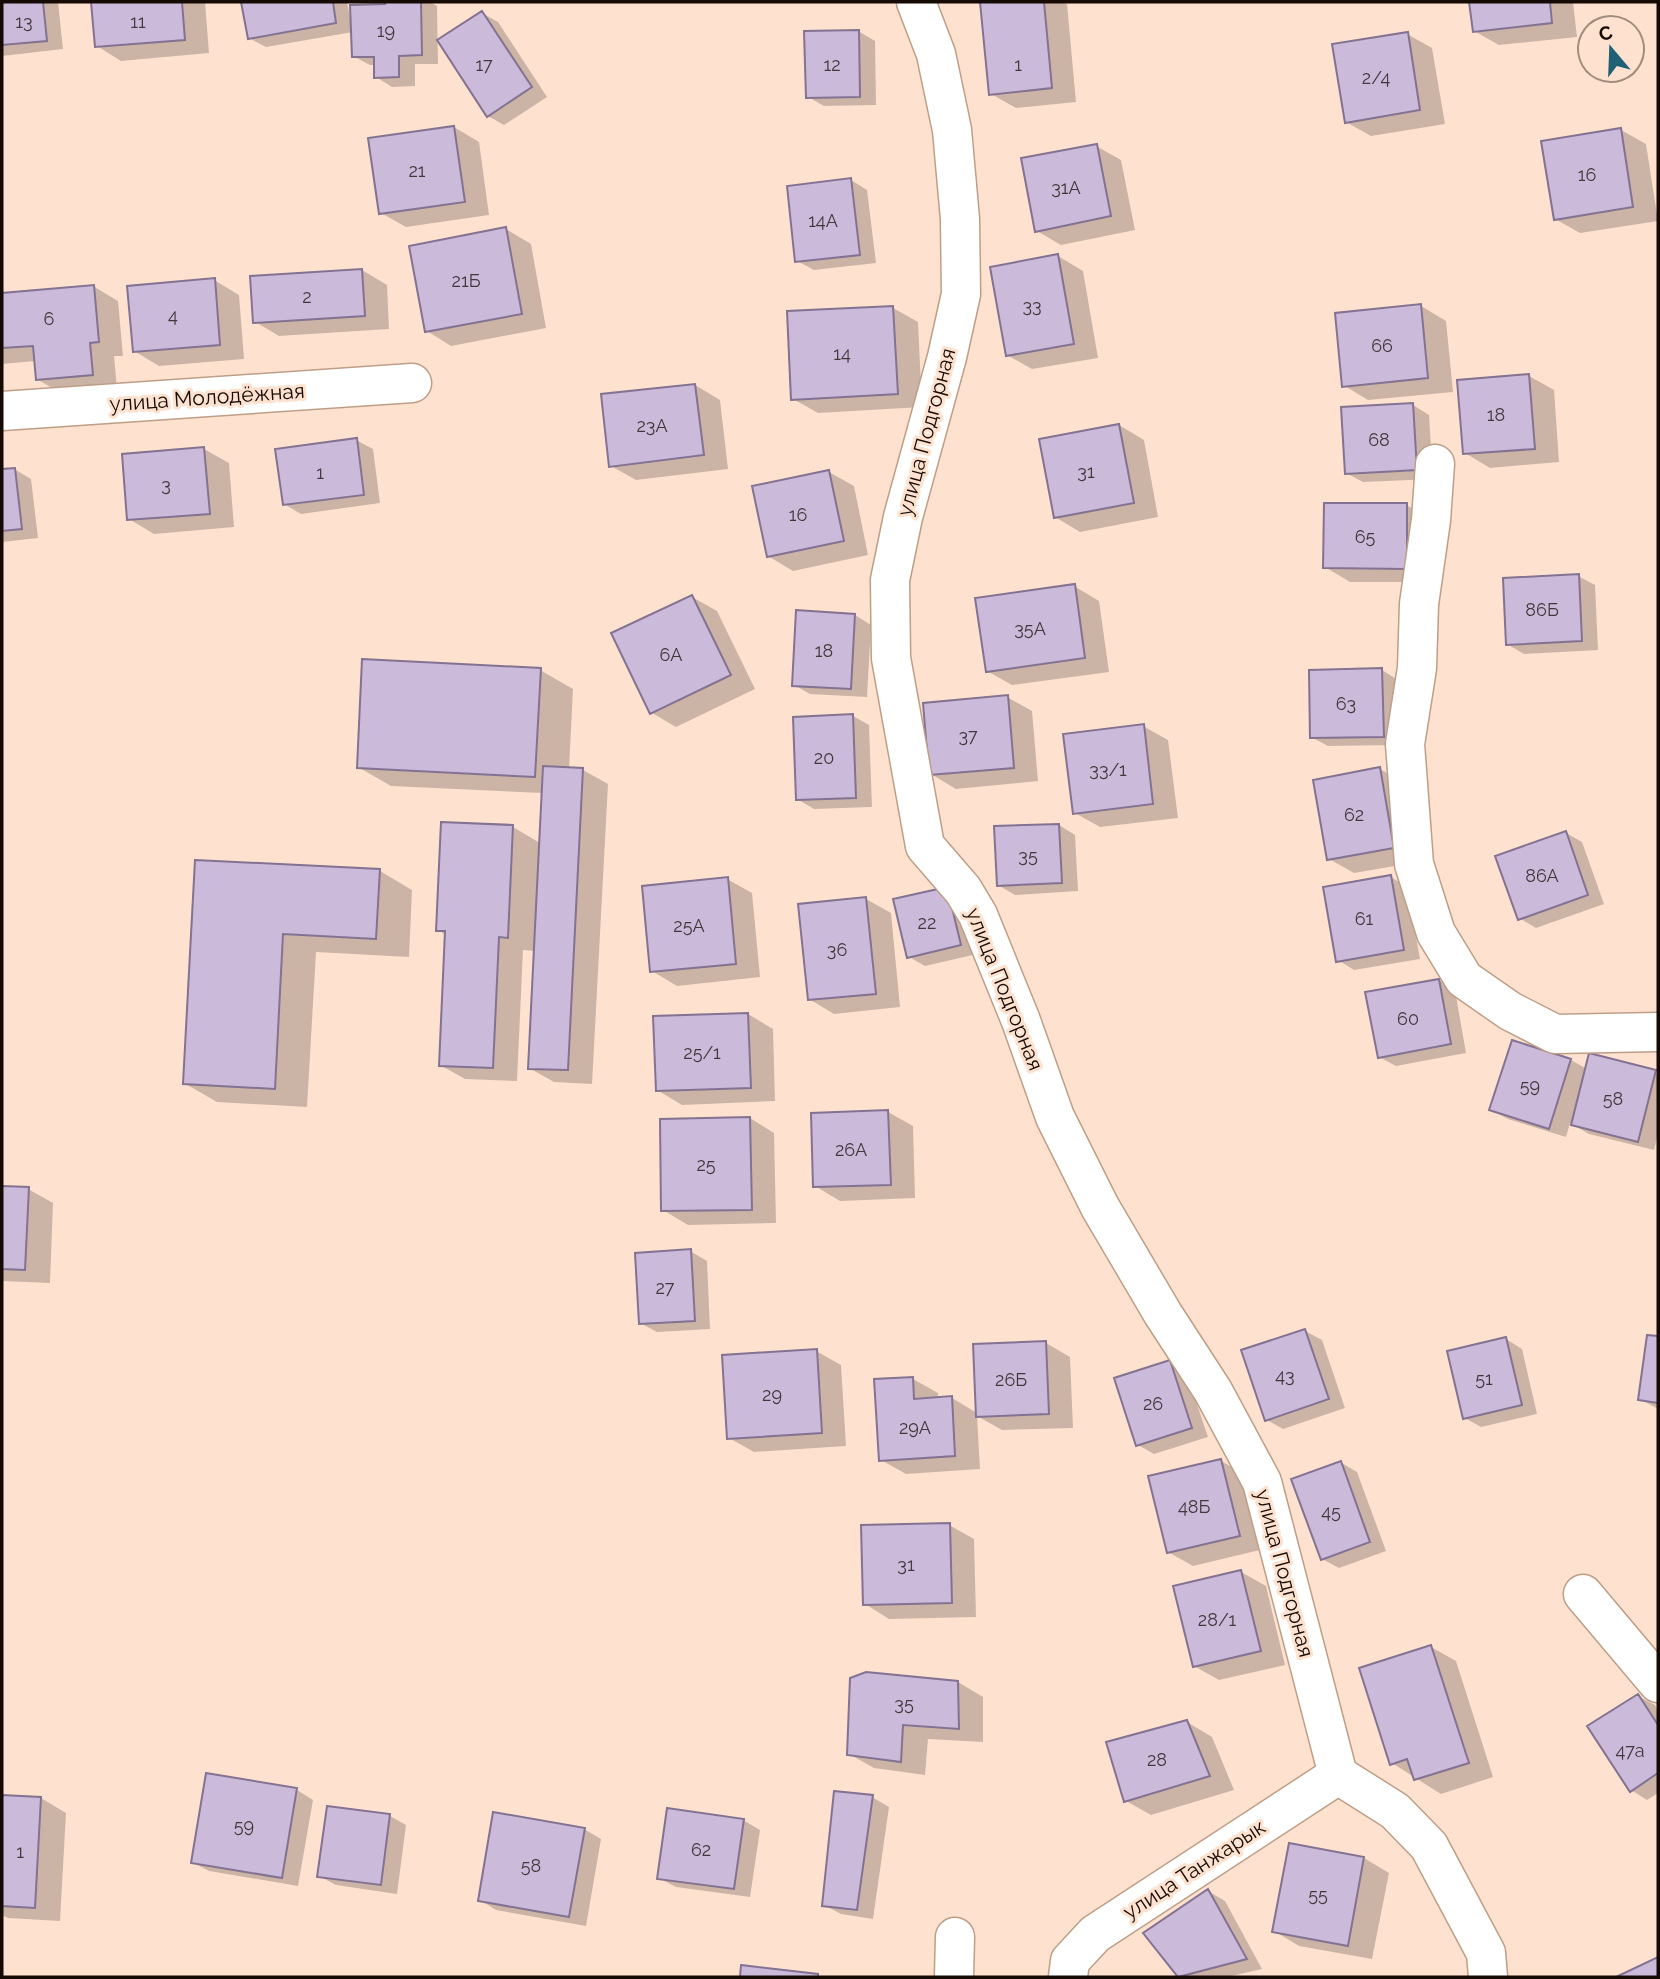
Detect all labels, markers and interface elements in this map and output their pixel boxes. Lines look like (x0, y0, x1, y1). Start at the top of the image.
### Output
house number: 13 (15, 11, 33, 32)
house number: 11 (130, 11, 146, 32)
north arrow (1576, 14, 1646, 84)
house number: 19 (377, 20, 395, 41)
text: С (1596, 20, 1615, 45)
house number: 17 (475, 54, 493, 75)
house number: 12 (823, 54, 841, 75)
house number: 1 (1014, 54, 1022, 75)
house number: 2/4 (1362, 67, 1390, 88)
house number: 21 (408, 160, 426, 181)
house number: 16 (1578, 164, 1596, 185)
house number: 31А (1051, 177, 1081, 198)
house number: 14А (808, 210, 838, 231)
house number: 21Б (452, 270, 481, 291)
house number: 2 (302, 286, 312, 307)
house number: 33 (1022, 295, 1042, 316)
house number: 4 (168, 305, 178, 326)
house number: 6 (44, 308, 55, 329)
house number: 66 (1371, 335, 1393, 356)
house number: 14 (833, 343, 851, 364)
street label: улица Подгорная (892, 345, 960, 519)
street label: улица Молодёжная (109, 378, 305, 416)
house number: 18 (1487, 404, 1505, 425)
house number: 23А (636, 415, 668, 436)
house number: 68 (1368, 429, 1390, 450)
house number: 31 (1077, 461, 1095, 482)
house number: 1 (316, 462, 324, 483)
house number: 3 (161, 474, 171, 495)
house number: 16 (789, 504, 807, 525)
house number: 65 (1355, 526, 1376, 547)
house number: 86Б (1525, 599, 1559, 620)
house number: 35А (1014, 618, 1046, 639)
house number: 18 (815, 640, 833, 661)
house number: 6А (660, 644, 682, 665)
house number: 63 (1336, 693, 1356, 714)
house number: 37 (958, 725, 978, 746)
house number: 20 (814, 747, 834, 768)
house number: 33/1 (1089, 759, 1127, 780)
house number: 62 (1344, 804, 1364, 825)
house number: 35 (1018, 845, 1038, 866)
house number: 86А (1525, 865, 1559, 886)
street label: улица Подгорная (961, 904, 1049, 1074)
house number: 61 (1355, 908, 1374, 929)
house number: 22 (918, 912, 936, 933)
house number: 25А (673, 915, 705, 936)
house number: 36 (827, 939, 847, 960)
house number: 60 (1397, 1008, 1419, 1029)
house number: 25/1 (683, 1042, 721, 1063)
house number: 59 (1520, 1075, 1540, 1096)
house number: 58 (1603, 1088, 1623, 1109)
house number: 26А (835, 1139, 867, 1160)
house number: 25 (696, 1154, 716, 1175)
house number: 27 (655, 1277, 675, 1298)
house number: 43 (1275, 1365, 1295, 1386)
house number: 51 (1475, 1368, 1493, 1389)
house number: 26Б (995, 1369, 1027, 1390)
house number: 29 (762, 1384, 782, 1405)
house number: 26 (1143, 1393, 1163, 1414)
house number: 29А (899, 1417, 931, 1438)
street label: улица Подгорная (1251, 1486, 1319, 1660)
house number: 48Б (1178, 1496, 1210, 1517)
house number: 45 (1321, 1501, 1341, 1522)
house number: 31 (897, 1554, 915, 1575)
house number: 28/1 (1198, 1609, 1236, 1630)
house number: 35 (894, 1693, 914, 1714)
house number: 47а (1615, 1740, 1645, 1761)
house number: 28 (1147, 1749, 1167, 1770)
street label: улица Танжарык (1118, 1814, 1270, 1924)
house number: 59 (234, 1815, 254, 1836)
house number: 62 (691, 1839, 711, 1860)
house number: 1 (16, 1841, 24, 1862)
house number: 58 (521, 1855, 541, 1876)
house number: 55 (1308, 1884, 1328, 1905)

